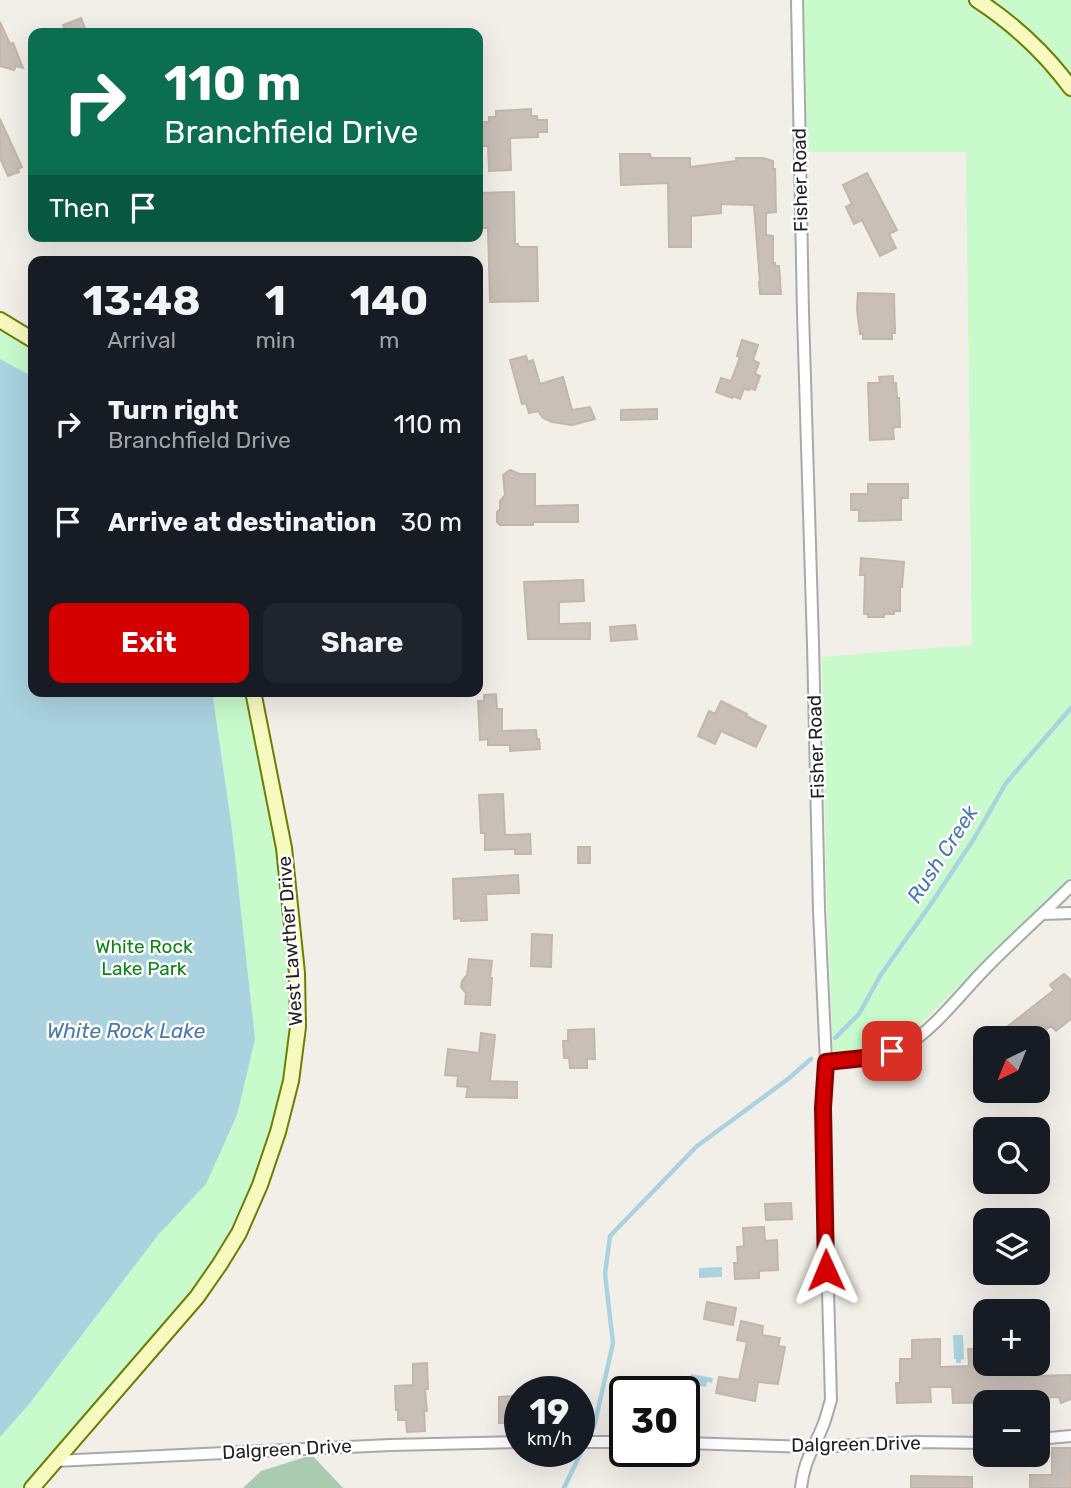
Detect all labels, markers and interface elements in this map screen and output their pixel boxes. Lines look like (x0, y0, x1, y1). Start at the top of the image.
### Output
text: 110 m (164, 54, 301, 112)
icon: right (49, 56, 140, 147)
text: Branchfield Drive (164, 113, 418, 151)
street label: Fisher Road (788, 128, 812, 232)
icon: arrive (124, 189, 162, 227)
text: Then (49, 193, 110, 224)
text: 13:48 (83, 276, 201, 326)
text: 1 (265, 276, 286, 326)
text: 140 (350, 276, 428, 326)
text: Arrival (107, 326, 176, 354)
text: min (255, 326, 295, 354)
text: m (379, 326, 399, 354)
text: Turn right (108, 395, 238, 426)
icon: right (49, 405, 87, 443)
text: 110 m (394, 409, 462, 440)
text: Branchfield Drive (108, 426, 291, 454)
icon: arrive (49, 503, 87, 541)
text: Arrive at destination (108, 507, 376, 538)
text: 30 m (400, 507, 462, 538)
button: Exit (49, 603, 249, 683)
button: Share (263, 603, 462, 683)
street label: Fisher Road (803, 695, 829, 799)
water label: Rush Creek (901, 800, 983, 907)
street label: West Lawther Drive (273, 855, 307, 1027)
park label: White Rock Lake Park (95, 935, 193, 980)
water label: White Rock Lake (47, 1018, 206, 1043)
pin (862, 1021, 922, 1081)
north arrow (973, 1026, 1050, 1102)
map controls (973, 1026, 1050, 1467)
icon: arrive (873, 1032, 911, 1070)
button: search (973, 1117, 1050, 1194)
button: layers (973, 1208, 1050, 1285)
position arrow (789, 1233, 863, 1307)
button: + (973, 1299, 1050, 1376)
speed limit sign: 30 (609, 1376, 700, 1467)
button: − (973, 1390, 1050, 1467)
text: 19 (530, 1391, 569, 1433)
text: km/h (527, 1428, 572, 1450)
street label: Dalgreen Drive (791, 1431, 921, 1457)
street label: Dalgreen Drive (222, 1434, 352, 1464)

